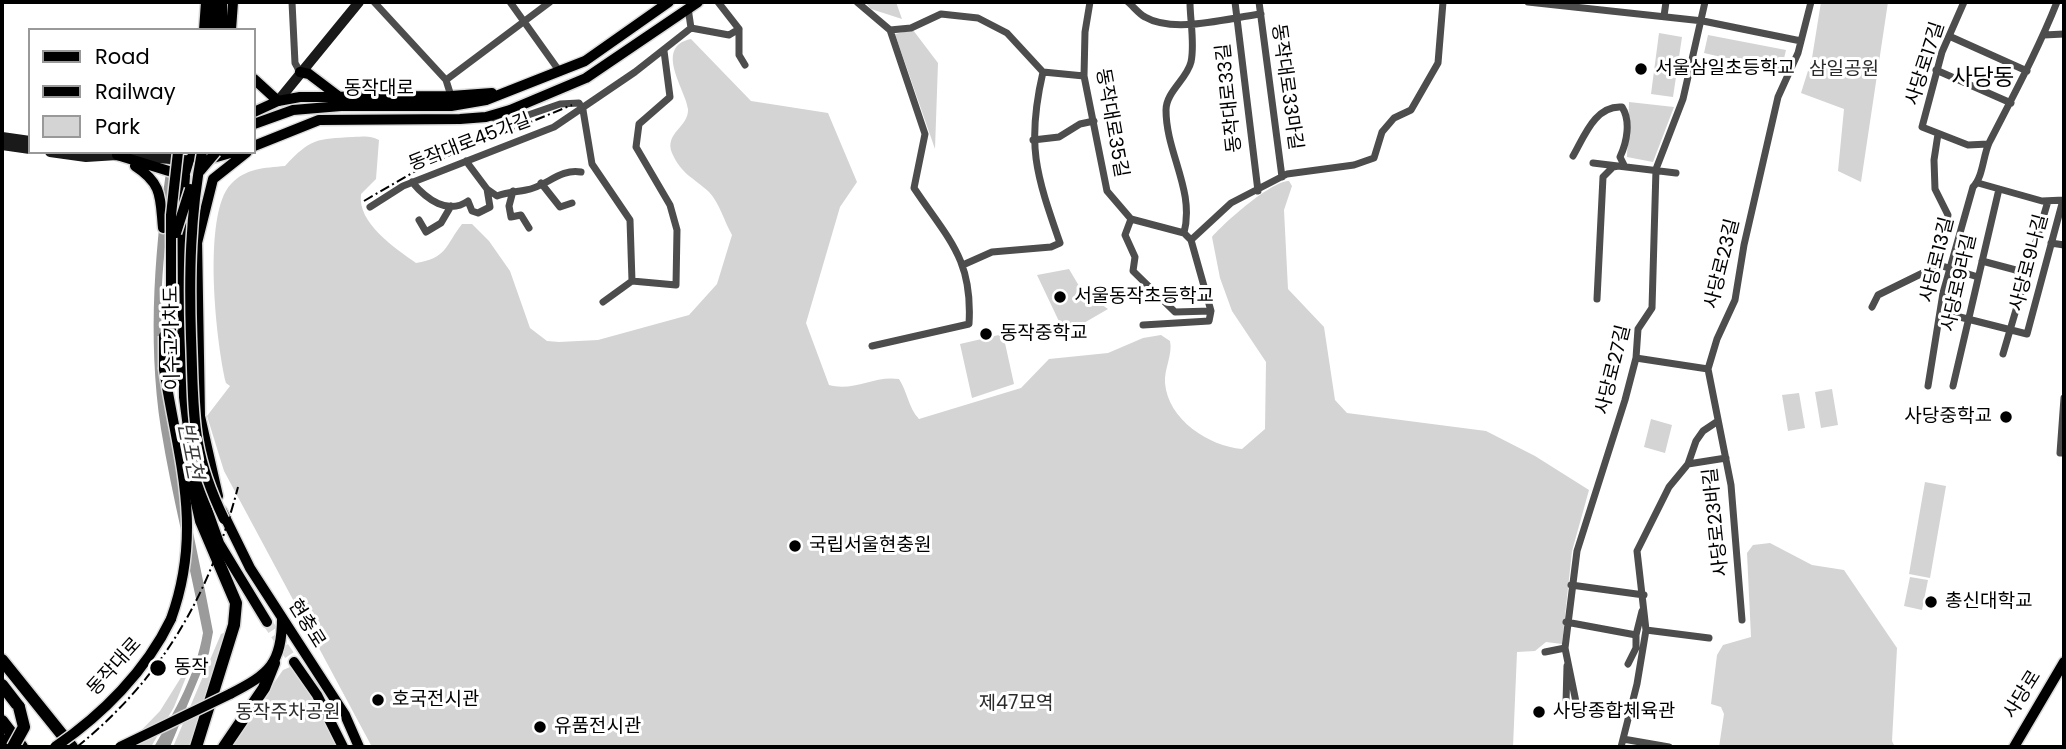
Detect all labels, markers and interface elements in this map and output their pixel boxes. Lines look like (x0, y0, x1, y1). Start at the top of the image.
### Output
street label: 사당로17길 (1902, 19, 1950, 109)
street label: 동작대로33마길 (1266, 22, 1306, 152)
legend (28, 28, 256, 154)
text: Road (95, 42, 150, 71)
street label: 동작대로33길 (1213, 42, 1247, 154)
place label: 서울삼일초등학교 (1655, 58, 1795, 80)
park label: 삼일공원 (1809, 59, 1879, 81)
marker: 서울삼일초등학교 (1633, 61, 1649, 77)
district label: 사당동 (1951, 65, 2015, 93)
street label: 동작대로35길 (1090, 67, 1132, 179)
text: Railway (95, 77, 176, 106)
street label: 동작대로 (344, 78, 414, 100)
street label: 동작대로45가길 (406, 109, 534, 177)
text: Park (95, 112, 140, 141)
street label: 사당로9나길 (2006, 212, 2054, 314)
street label: 사당로13길 (1916, 215, 1960, 305)
street label: 사당로23길 (1701, 217, 1745, 311)
street label: 사당로9라길 (1938, 232, 1982, 334)
street label: 이수고가차도 (161, 285, 185, 391)
place label: 서울동작초등학교 (1074, 286, 1214, 308)
marker: 서울동작초등학교 (1052, 289, 1068, 305)
place label: 동작중학교 (1000, 323, 1087, 345)
street label: 사당로27길 (1592, 323, 1636, 417)
marker: 동작중학교 (978, 326, 994, 342)
place label: 사당중학교 (1905, 406, 1992, 428)
marker: 사당중학교 (1998, 409, 2014, 425)
water label: 반포천 (171, 420, 207, 482)
street label: 사당로23바길 (1700, 466, 1734, 578)
place label: 국립서울현충원 (809, 535, 931, 557)
marker: 국립서울현충원 (787, 538, 803, 554)
place label: 총신대학교 (1945, 591, 2032, 613)
marker: 총신대학교 (1923, 594, 1939, 610)
street label: 현충로 (282, 596, 330, 652)
street label: 동작대로 (83, 633, 147, 701)
place label: 동작 (174, 657, 209, 679)
marker: 동작 (148, 658, 168, 678)
street label: 사당로 (1999, 667, 2047, 723)
place label: 호국전시관 (392, 689, 479, 711)
marker: 호국전시관 (370, 692, 386, 708)
park label: 제47묘역 (979, 693, 1053, 715)
place label: 사당종합체육관 (1553, 701, 1675, 723)
park label: 동작주차공원 (236, 702, 340, 724)
marker: 사당종합체육관 (1531, 704, 1547, 720)
place label: 유품전시관 (554, 716, 641, 738)
marker: 유품전시관 (532, 719, 548, 735)

